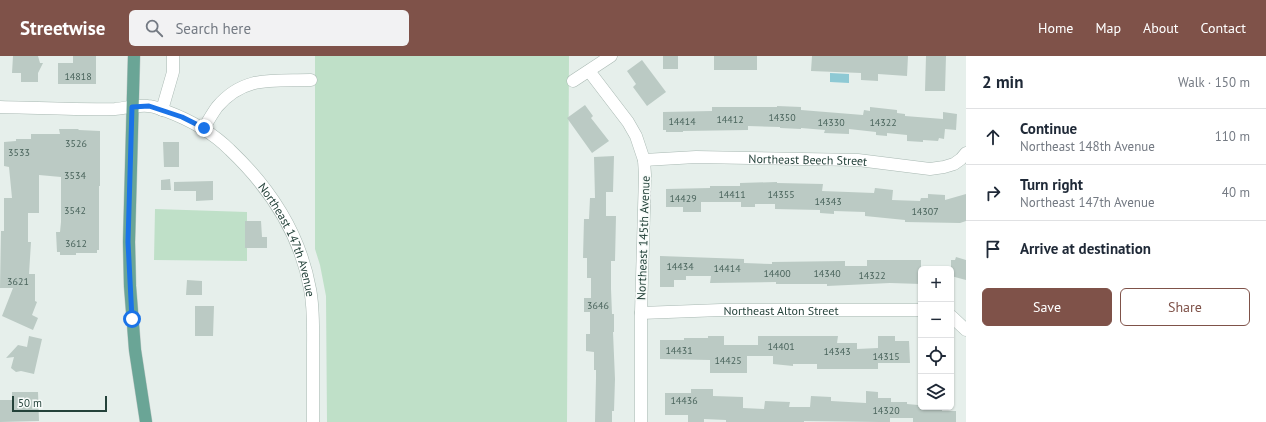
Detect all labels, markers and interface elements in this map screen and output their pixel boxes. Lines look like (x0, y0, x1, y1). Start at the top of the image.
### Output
search box (129, 10, 409, 46)
text: Streetwise (20, 16, 105, 40)
icon: search (143, 17, 165, 39)
text: Search here (175, 19, 251, 38)
text: Home (1038, 19, 1073, 37)
text: Map (1095, 19, 1121, 37)
text: About (1143, 19, 1179, 37)
text: Contact (1201, 19, 1246, 37)
house number: 14818 (64, 70, 92, 83)
text: 2 min (982, 71, 1023, 93)
text: Walk · 150 m (1178, 74, 1250, 91)
house number: 14350 (768, 111, 796, 124)
house number: 14412 (716, 113, 744, 126)
house number: 14414 (668, 115, 696, 128)
house number: 14330 (817, 116, 845, 129)
house number: 14322 (869, 116, 897, 129)
route end (195, 119, 213, 137)
text: Continue (1020, 119, 1077, 138)
icon: ahead (982, 126, 1004, 148)
text: 110 m (1215, 128, 1250, 145)
house number: 3526 (65, 137, 87, 150)
text: Northeast 148th Avenue (1020, 138, 1155, 155)
house number: 3533 (8, 146, 30, 159)
street label: Northeast Beech Street (748, 150, 868, 169)
house number: 3534 (64, 169, 86, 182)
text: Turn right (1020, 175, 1083, 194)
street label: Northeast 145th Avenue (633, 176, 653, 300)
street label: Northeast 147th Avenue (255, 179, 319, 298)
icon: right (982, 182, 1004, 204)
text: 40 m (1222, 184, 1250, 201)
house number: 14411 (718, 188, 746, 201)
house number: 14355 (767, 188, 795, 201)
house number: 14429 (669, 192, 697, 205)
text: Northeast 147th Avenue (1020, 194, 1155, 211)
house number: 14343 (814, 195, 842, 208)
house number: 3542 (64, 204, 86, 217)
house number: 14307 (911, 205, 939, 218)
house number: 3612 (65, 237, 87, 250)
icon: arrive (982, 238, 1004, 260)
text: Arrive at destination (1020, 239, 1151, 258)
house number: 14434 (666, 260, 694, 273)
house number: 14414 (713, 262, 741, 275)
map controls (918, 266, 954, 410)
button: + (918, 266, 954, 302)
house number: 14400 (763, 267, 791, 280)
house number: 14340 (813, 267, 841, 280)
house number: 14322 (858, 269, 886, 282)
house number: 3621 (7, 275, 29, 288)
button: Save (982, 288, 1112, 326)
button: Share (1120, 288, 1250, 326)
house number: 3646 (587, 299, 609, 312)
button: − (918, 302, 954, 338)
street label: Northeast Alton Street (723, 303, 838, 318)
route start (123, 310, 141, 328)
button: locate (918, 338, 954, 374)
house number: 14401 (767, 340, 795, 353)
house number: 14431 (665, 344, 693, 357)
house number: 14343 (823, 345, 851, 358)
house number: 14315 (872, 350, 900, 363)
house number: 14425 (714, 354, 742, 367)
button: layers (918, 374, 954, 410)
scale bar (12, 394, 107, 413)
house number: 14436 (670, 394, 698, 407)
text: 50 m (18, 396, 42, 410)
house number: 14320 (872, 404, 900, 417)

